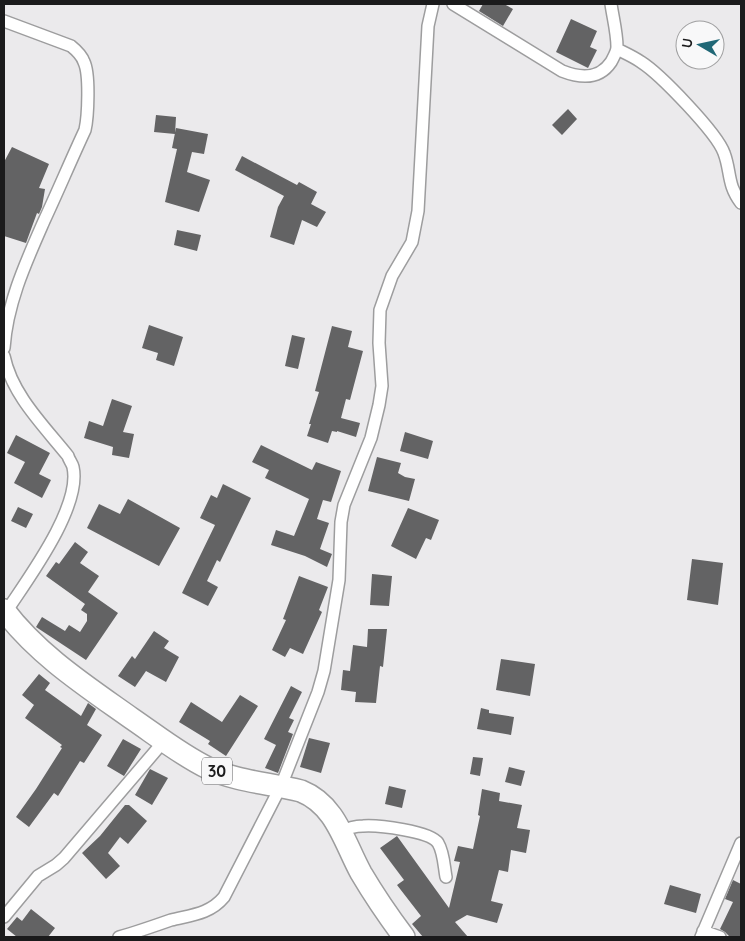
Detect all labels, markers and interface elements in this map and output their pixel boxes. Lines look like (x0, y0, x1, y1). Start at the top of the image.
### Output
north arrow (675, 20, 725, 70)
text: U (677, 37, 697, 49)
road number: 30 (202, 758, 232, 784)

